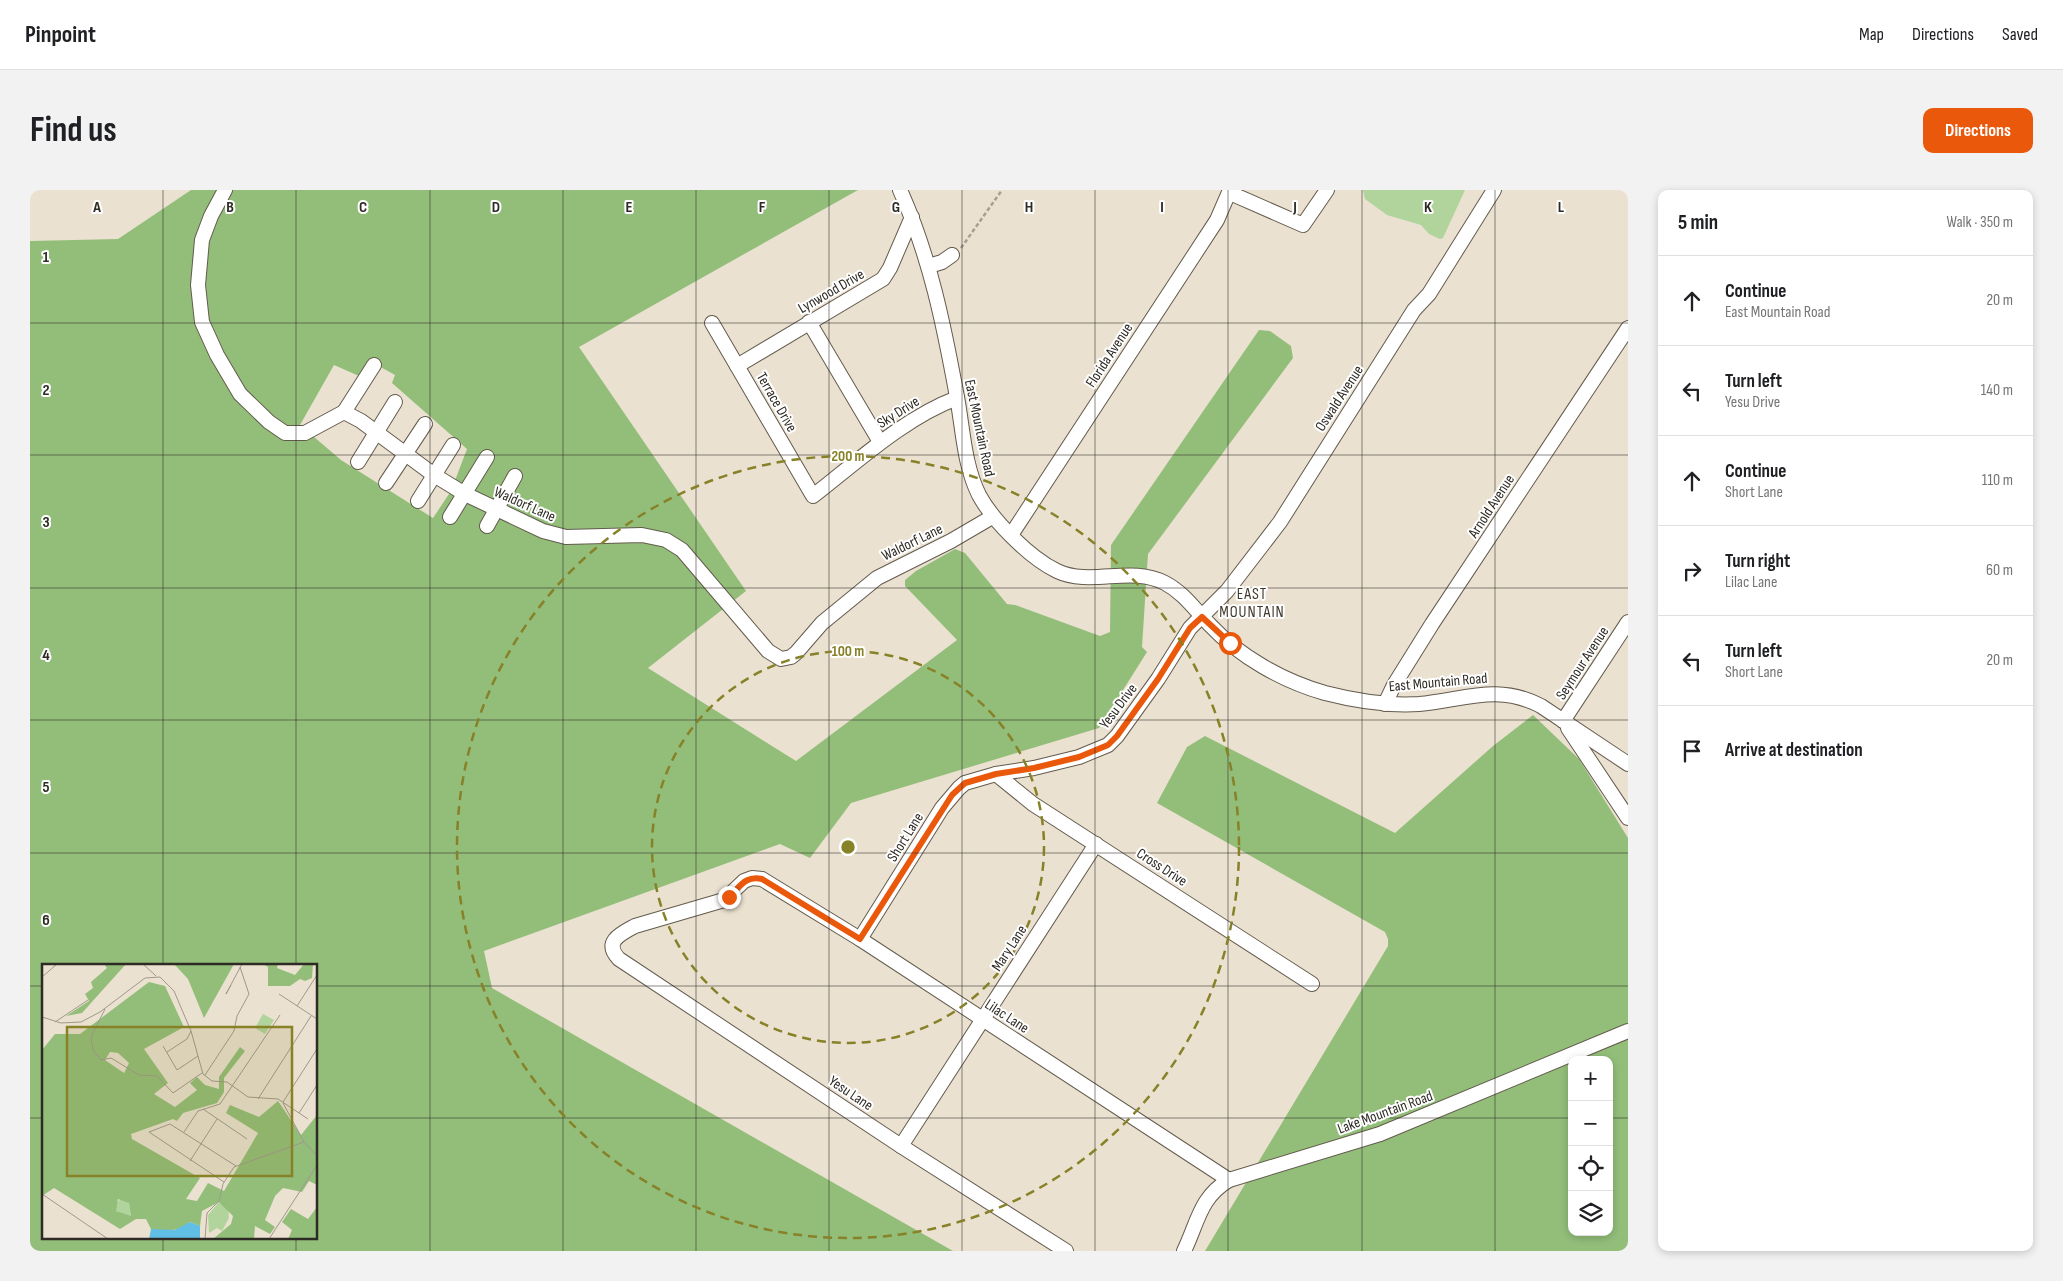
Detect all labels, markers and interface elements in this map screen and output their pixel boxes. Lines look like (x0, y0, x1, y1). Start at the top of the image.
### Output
text: Pinpoint (25, 20, 96, 49)
text: Map (1859, 24, 1884, 45)
text: Directions (1912, 24, 1974, 45)
text: Saved (2002, 24, 2038, 45)
button: Directions (1923, 108, 2033, 153)
text: Find us (30, 109, 117, 152)
text: A (92, 198, 101, 217)
text: B (226, 198, 234, 217)
text: C (359, 198, 367, 217)
text: D (492, 198, 500, 217)
text: E (626, 198, 633, 217)
text: F (759, 198, 766, 217)
text: G (892, 198, 900, 217)
text: H (1025, 198, 1033, 217)
text: I (1160, 198, 1164, 217)
text: J (1292, 198, 1297, 217)
text: K (1424, 198, 1432, 217)
text: L (1558, 198, 1565, 217)
text: 5 min (1678, 210, 1718, 235)
text: Walk · 350 m (1946, 213, 2013, 232)
text: 1 (43, 248, 50, 267)
street label: Lynwood Drive (795, 265, 868, 318)
text: Continue (1725, 280, 1786, 303)
icon: ahead (1678, 287, 1706, 315)
text: 20 m (1986, 291, 2013, 310)
text: East Mountain Road (1725, 303, 1830, 322)
street label: Florida Avenue (1082, 320, 1137, 391)
street label: Oswald Avenue (1311, 362, 1368, 435)
street label: Terrace Drive (752, 369, 801, 436)
text: Turn left (1725, 370, 1782, 393)
icon: left (1678, 377, 1706, 405)
street label: East Mountain Road (960, 378, 999, 478)
text: 2 (42, 381, 50, 400)
text: 140 m (1981, 381, 2013, 400)
street label: Sky Drive (874, 392, 923, 433)
text: Yesu Drive (1725, 393, 1780, 412)
text: 200 m (831, 447, 865, 466)
text: Continue (1725, 460, 1786, 483)
icon: ahead (1678, 467, 1706, 495)
street label: Arnold Avenue (1463, 471, 1519, 542)
text: 110 m (1982, 471, 2013, 490)
street label: Waldorf Lane (491, 482, 559, 526)
text: Short Lane (1725, 483, 1783, 502)
text: 3 (42, 513, 50, 532)
street label: Waldorf Lane (879, 520, 946, 565)
text: Turn right (1725, 550, 1790, 573)
icon: right (1678, 557, 1706, 585)
text: 60 m (1986, 561, 2013, 580)
text: Lilac Lane (1725, 573, 1777, 592)
district label: EAST MOUNTAIN (1219, 585, 1285, 622)
street label: Seymour Avenue (1552, 623, 1613, 704)
route start (1219, 632, 1242, 655)
text: Turn left (1725, 640, 1782, 663)
text: 100 m (832, 642, 864, 661)
text: 4 (42, 646, 50, 665)
icon: left (1678, 647, 1706, 675)
text: 20 m (1986, 651, 2013, 670)
text: Short Lane (1725, 663, 1783, 682)
street label: East Mountain Road (1388, 669, 1488, 696)
street label: Yesu Drive (1095, 680, 1142, 733)
icon: arrive (1678, 737, 1706, 765)
text: Arrive at destination (1725, 739, 1863, 762)
text: 5 (42, 778, 50, 797)
street label: Short Lane (883, 809, 928, 865)
centre of rings (839, 838, 857, 856)
street label: Cross Drive (1133, 844, 1191, 891)
route end (718, 886, 741, 909)
text: 6 (42, 911, 50, 930)
street label: Mary Lane (988, 922, 1031, 975)
inset map (42, 964, 318, 1238)
street label: Lilac Lane (981, 995, 1032, 1038)
map controls (1568, 1056, 1613, 1236)
button: + (1568, 1056, 1613, 1101)
street label: Yesu Lane (825, 1072, 876, 1115)
street label: Lake Mountain Road (1335, 1086, 1435, 1139)
button: − (1568, 1101, 1613, 1146)
button: locate (1568, 1146, 1613, 1191)
button: layers (1568, 1191, 1613, 1236)

